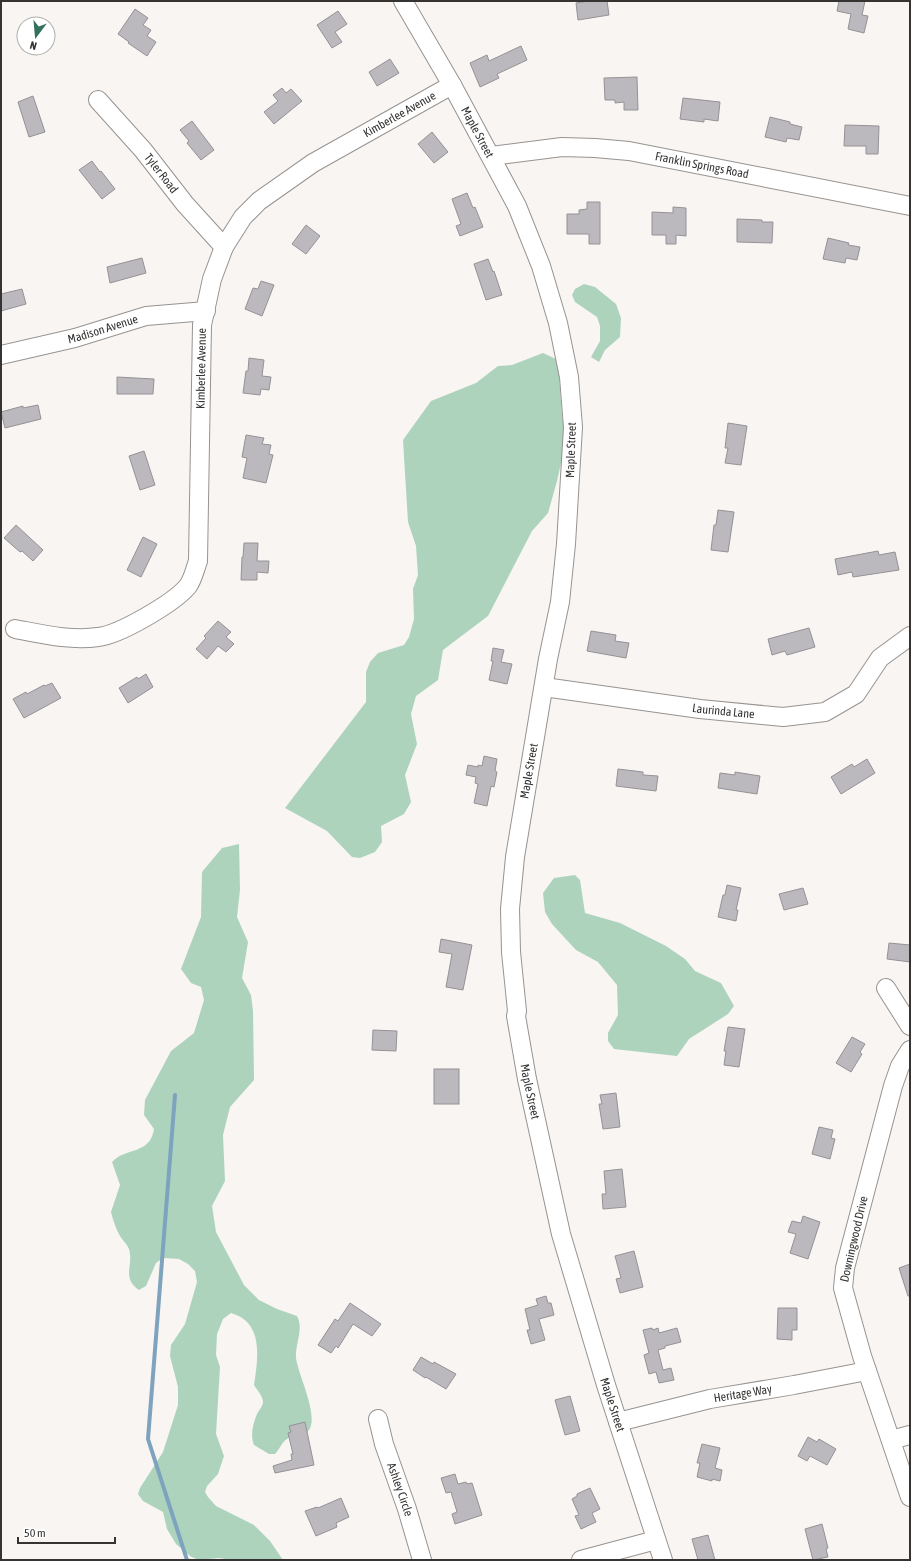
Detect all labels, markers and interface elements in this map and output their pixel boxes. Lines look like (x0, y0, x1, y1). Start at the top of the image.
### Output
north arrow (16, 16, 56, 56)
text: N (28, 39, 38, 52)
street label: Kimberlee Avenue (361, 89, 438, 140)
street label: Maple Street (458, 104, 497, 161)
street label: Franklin Springs Road (654, 149, 750, 181)
street label: Tyler Road (141, 151, 181, 196)
street label: Madison Avenue (66, 312, 140, 346)
street label: Kimberlee Avenue (194, 328, 209, 409)
street label: Maple Street (563, 421, 579, 478)
street label: Laurinda Lane (691, 701, 755, 721)
street label: Maple Street (517, 742, 541, 800)
street label: Maple Street (518, 1063, 543, 1121)
street label: Downingwood Drive (837, 1195, 871, 1283)
street label: Maple Street (597, 1376, 628, 1434)
street label: Heritage Way (713, 1382, 773, 1405)
street label: Ashley Circle (384, 1461, 416, 1518)
scale bar (18, 1519, 115, 1545)
text: 50 m (24, 1526, 46, 1540)

